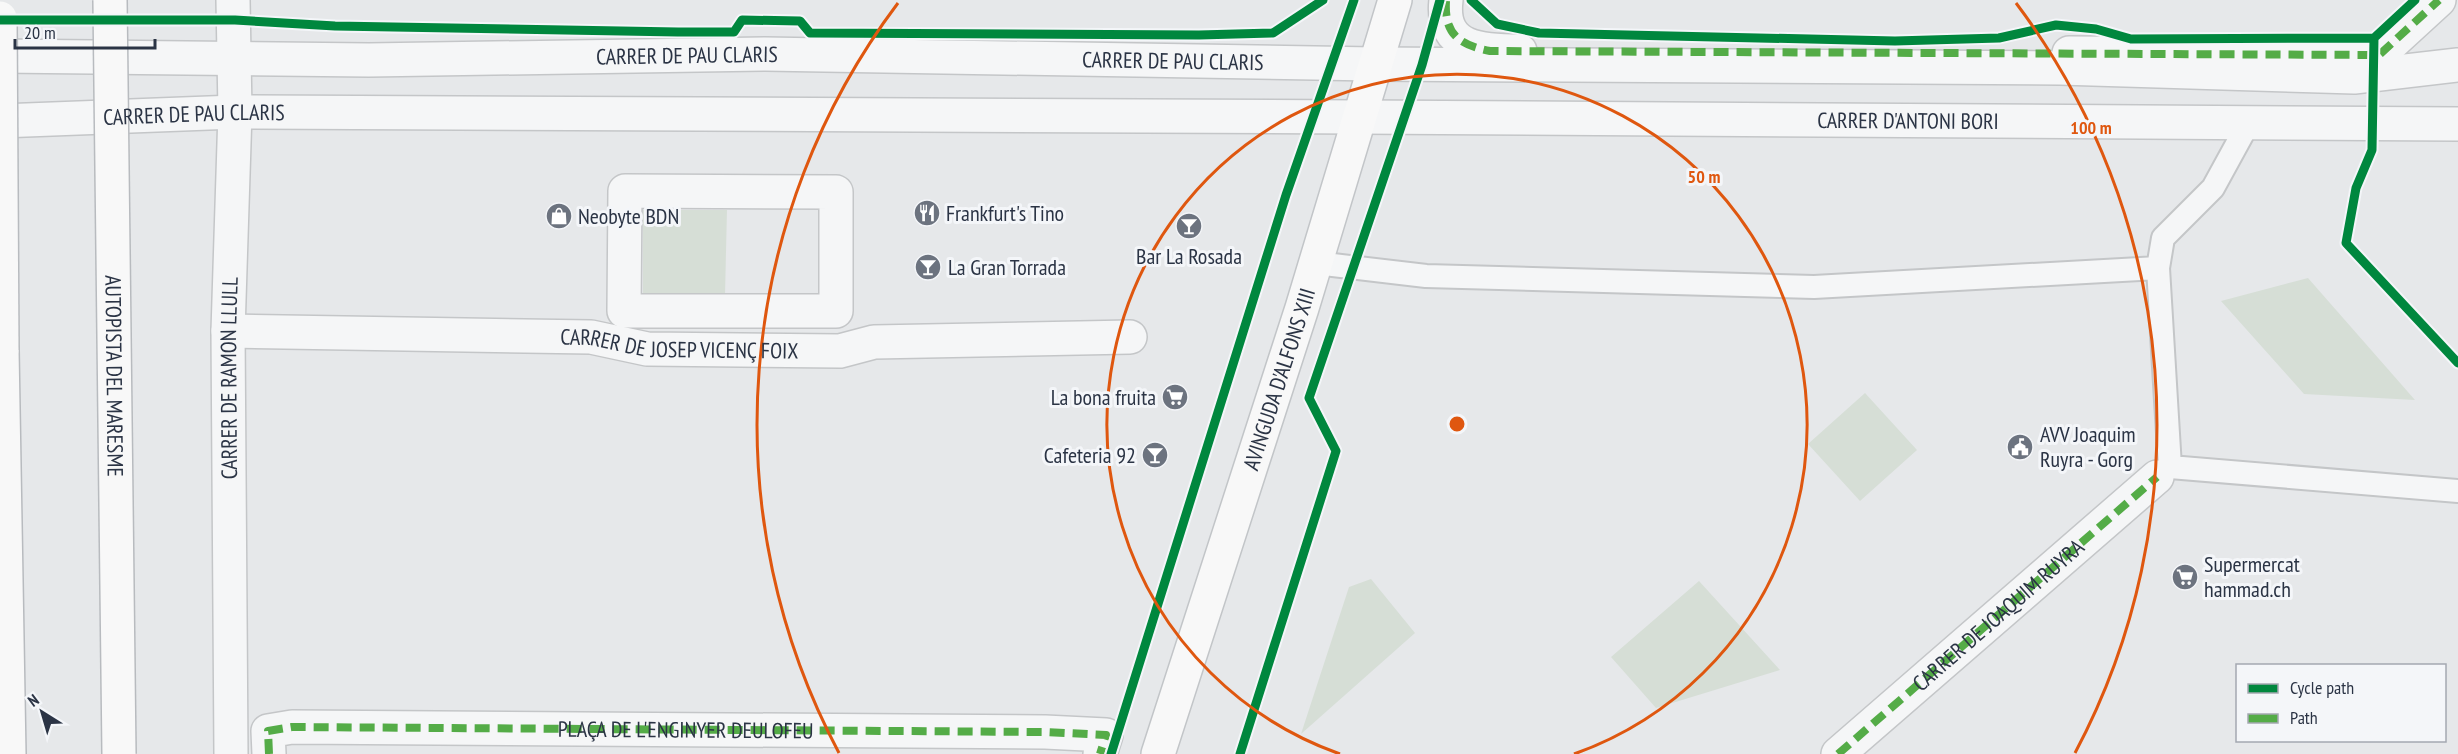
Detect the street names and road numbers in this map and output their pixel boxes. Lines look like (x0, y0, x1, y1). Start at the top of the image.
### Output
street label: CARRER DE PAU CLARIS (596, 40, 778, 71)
street label: CARRER DE PAU CLARIS (1082, 45, 1264, 76)
street label: CARRER DE PAU CLARIS (103, 98, 285, 131)
street label: CARRER D'ANTONI BORI (1817, 106, 1999, 135)
street label: AUTOPISTA DEL MARESME (99, 275, 130, 477)
street label: CARRER DE RAMON LLULL (214, 276, 244, 479)
street label: AVINGUDA D'ALFONS XIII (1237, 285, 1321, 474)
street label: CARRER DE JOSEP VICENÇ FOIX (560, 322, 798, 365)
street label: CARRER DE JOAQUIM RUYRA (1907, 533, 2090, 697)
street label: PLAÇA DE L'ENGINYER DEULOFEU (558, 715, 814, 744)

